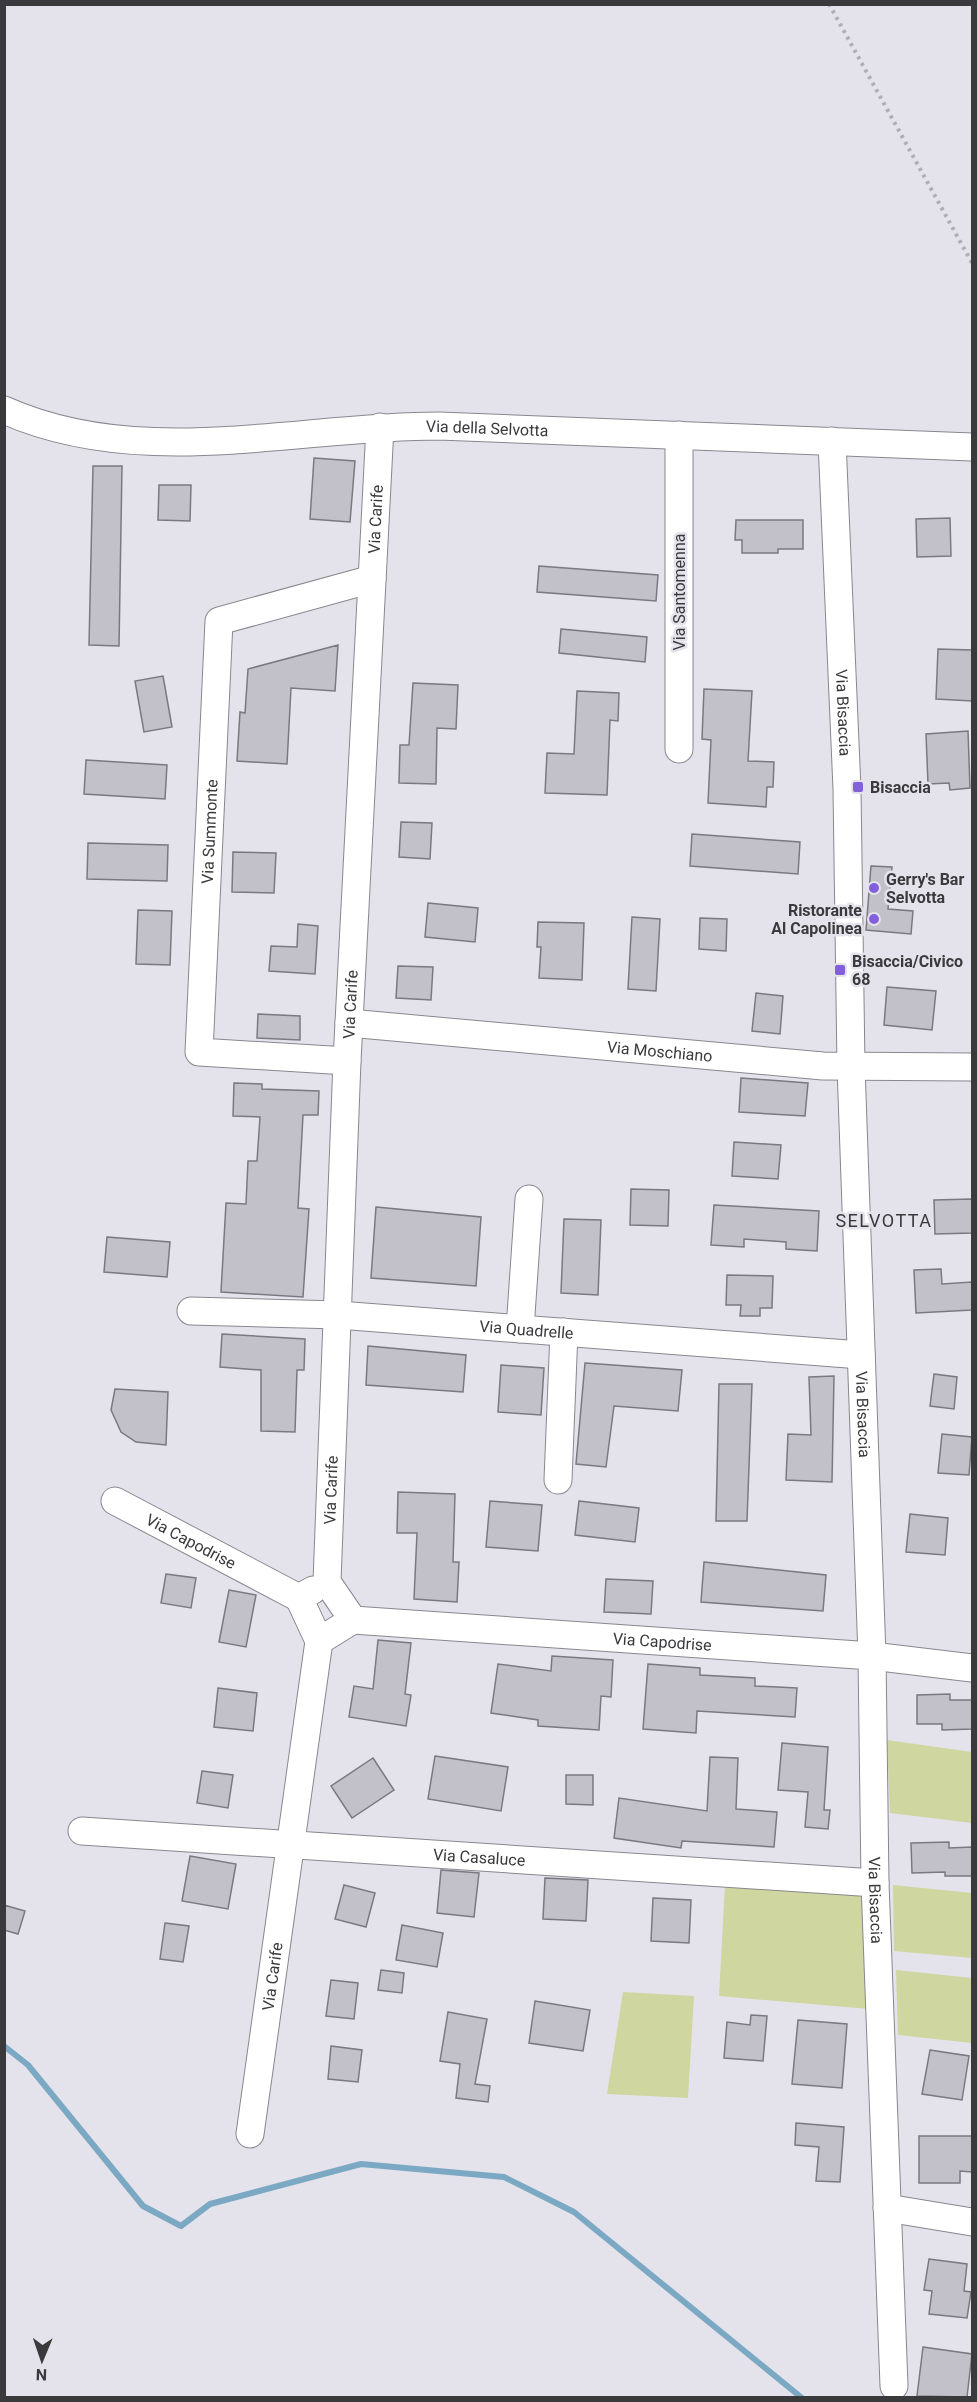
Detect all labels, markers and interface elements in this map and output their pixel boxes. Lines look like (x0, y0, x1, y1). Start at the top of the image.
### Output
street label: Via della Selvotta (426, 416, 549, 440)
street label: Via Carife (364, 484, 386, 554)
street label: Via Santomenna (670, 534, 689, 650)
street label: Via Bisaccia (832, 669, 855, 757)
place label: Bisaccia (870, 778, 931, 797)
street label: Via Summonte (197, 779, 221, 884)
marker: Bisaccia (851, 780, 865, 794)
place label: Gerry's Bar Selvotta (886, 870, 964, 907)
marker: Gerry's Bar Selvotta (867, 881, 881, 895)
place label: Ristorante Al Capolinea (771, 901, 862, 938)
marker: Ristorante Al Capolinea (867, 912, 881, 926)
place label: Bisaccia/Civico 68 (852, 952, 963, 989)
marker: Bisaccia/Civico 68 (833, 963, 847, 977)
street label: Via Carife (339, 970, 361, 1039)
street label: Via Moschiano (606, 1037, 713, 1065)
district label: SELVOTTA (835, 1210, 933, 1231)
street label: Via Quadrelle (479, 1316, 574, 1342)
street label: Via Bisaccia (852, 1371, 874, 1458)
street label: Via Carife (320, 1455, 341, 1525)
street label: Via Capodrise (143, 1510, 239, 1573)
street label: Via Capodrise (612, 1629, 712, 1654)
street label: Via Casaluce (432, 1845, 526, 1870)
street label: Via Bisaccia (865, 1857, 887, 1944)
street label: Via Carife (258, 1941, 286, 2012)
north arrow (12, 2330, 72, 2390)
text: N (36, 2365, 47, 2384)

